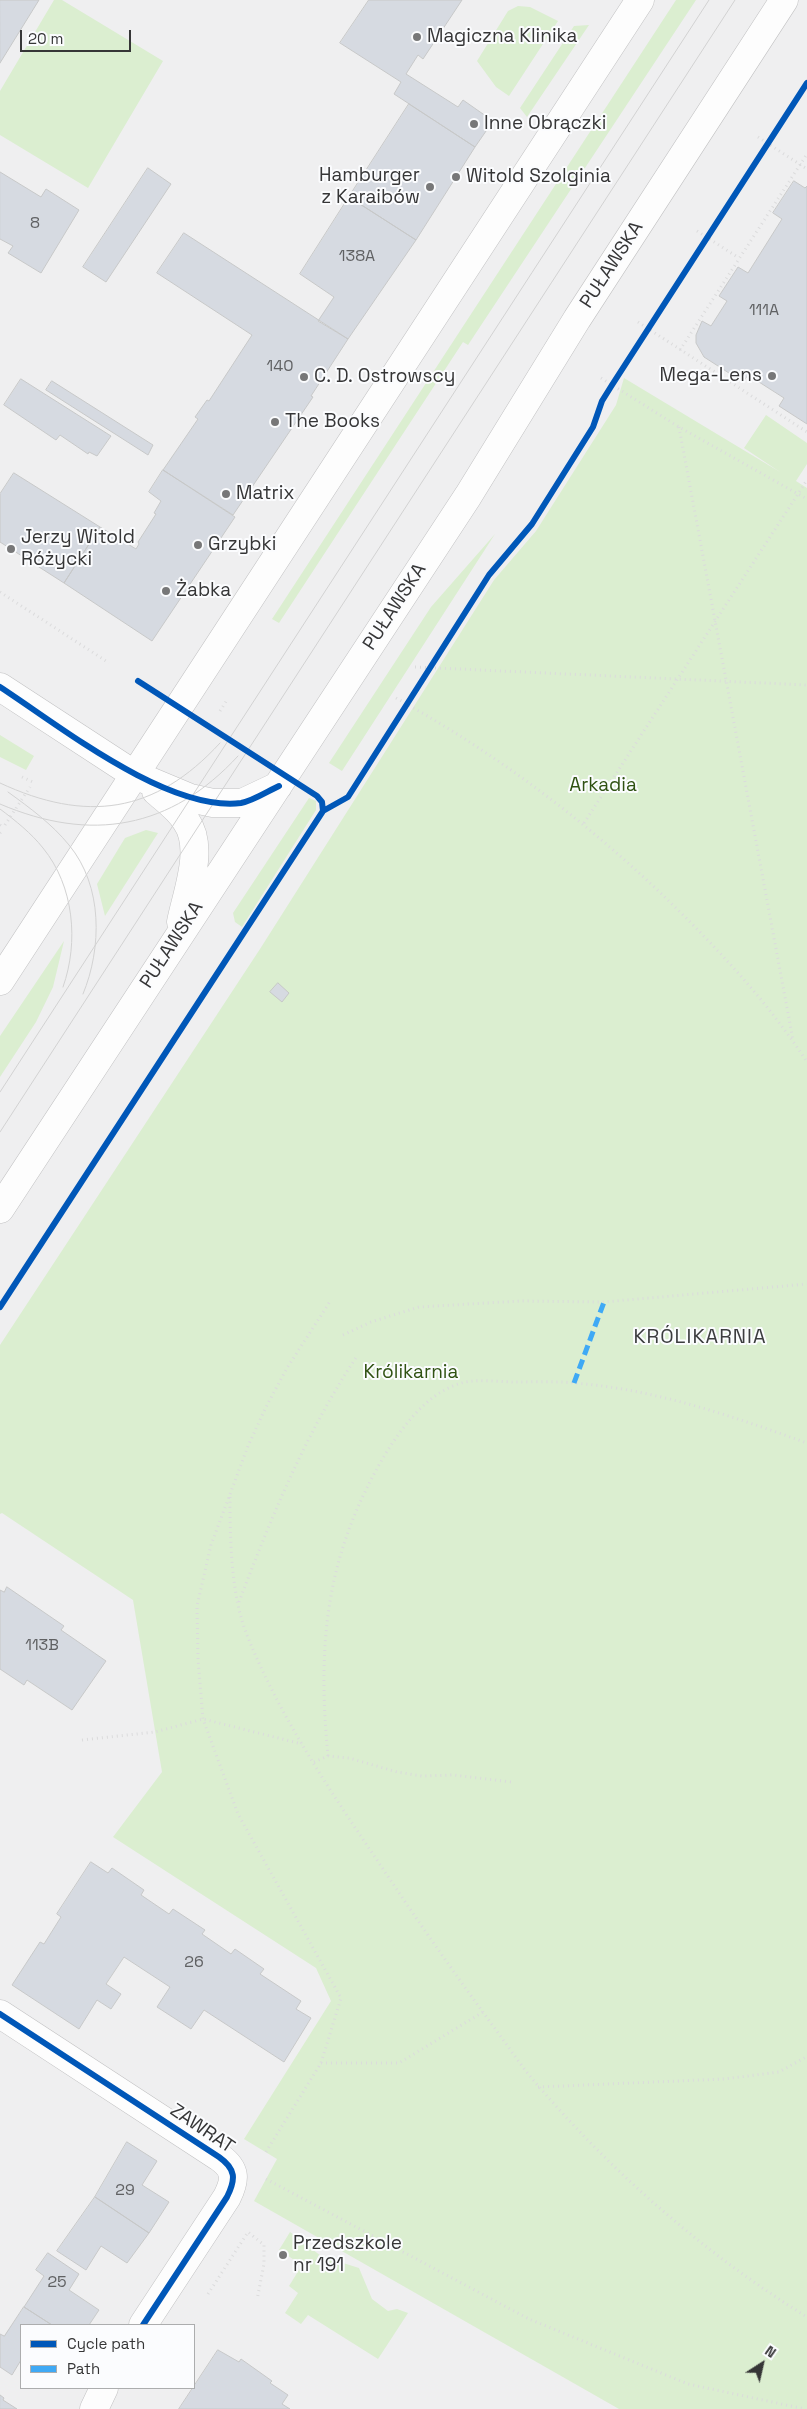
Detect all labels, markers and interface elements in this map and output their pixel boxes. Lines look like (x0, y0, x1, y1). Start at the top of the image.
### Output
scale bar (22, 20, 134, 52)
place label: Magiczna Klinika (427, 26, 577, 48)
text: 20 m (28, 29, 63, 48)
marker: Magiczna Klinika (411, 31, 423, 43)
place label: Inne Obrączki (484, 113, 606, 135)
marker: Inne Obrączki (468, 118, 480, 130)
place label: Hamburger z Karaibów (319, 165, 420, 209)
place label: Witold Szolginia (466, 166, 611, 188)
marker: Witold Szolginia (450, 171, 462, 183)
marker: Hamburger z Karaibów (424, 181, 436, 193)
house number: 8 (30, 214, 40, 234)
street label: PUŁAWSKA (576, 217, 648, 313)
house number: 138A (339, 247, 375, 267)
house number: 111A (749, 301, 779, 321)
house number: 140 (267, 357, 293, 377)
place label: Mega-Lens (659, 365, 762, 387)
place label: C. D. Ostrowscy (314, 366, 455, 388)
marker: Mega-Lens (766, 370, 778, 382)
marker: C. D. Ostrowscy (298, 371, 310, 383)
place label: The Books (285, 411, 380, 433)
marker: The Books (269, 416, 281, 428)
place label: Matrix (236, 483, 295, 505)
marker: Matrix (220, 488, 232, 500)
place label: Jerzy Witold Różycki (21, 527, 135, 571)
place label: Grzybki (208, 534, 276, 556)
marker: Grzybki (192, 539, 204, 551)
marker: Jerzy Witold Różycki (5, 543, 17, 555)
street label: PUŁAWSKA (359, 559, 431, 655)
place label: Żabka (176, 580, 231, 602)
marker: Żabka (160, 585, 172, 597)
park label: Arkadia (569, 775, 637, 797)
street label: PUŁAWSKA (136, 897, 208, 993)
district label: KRÓLIKARNIA (632, 1326, 768, 1350)
park label: Królikarnia (364, 1362, 458, 1384)
house number: 113B (25, 1636, 59, 1656)
house number: 26 (184, 1953, 204, 1973)
street label: ZAWRAT (165, 2099, 239, 2159)
house number: 29 (115, 2181, 135, 2201)
place label: Przedszkole nr 191 (293, 2233, 402, 2277)
marker: Przedszkole nr 191 (277, 2249, 289, 2261)
house number: 25 (47, 2273, 67, 2293)
legend (20, 2324, 195, 2389)
text: Cycle path (67, 2334, 145, 2353)
north arrow (737, 2339, 787, 2389)
text: N (762, 2342, 780, 2362)
text: Path (67, 2359, 100, 2378)

